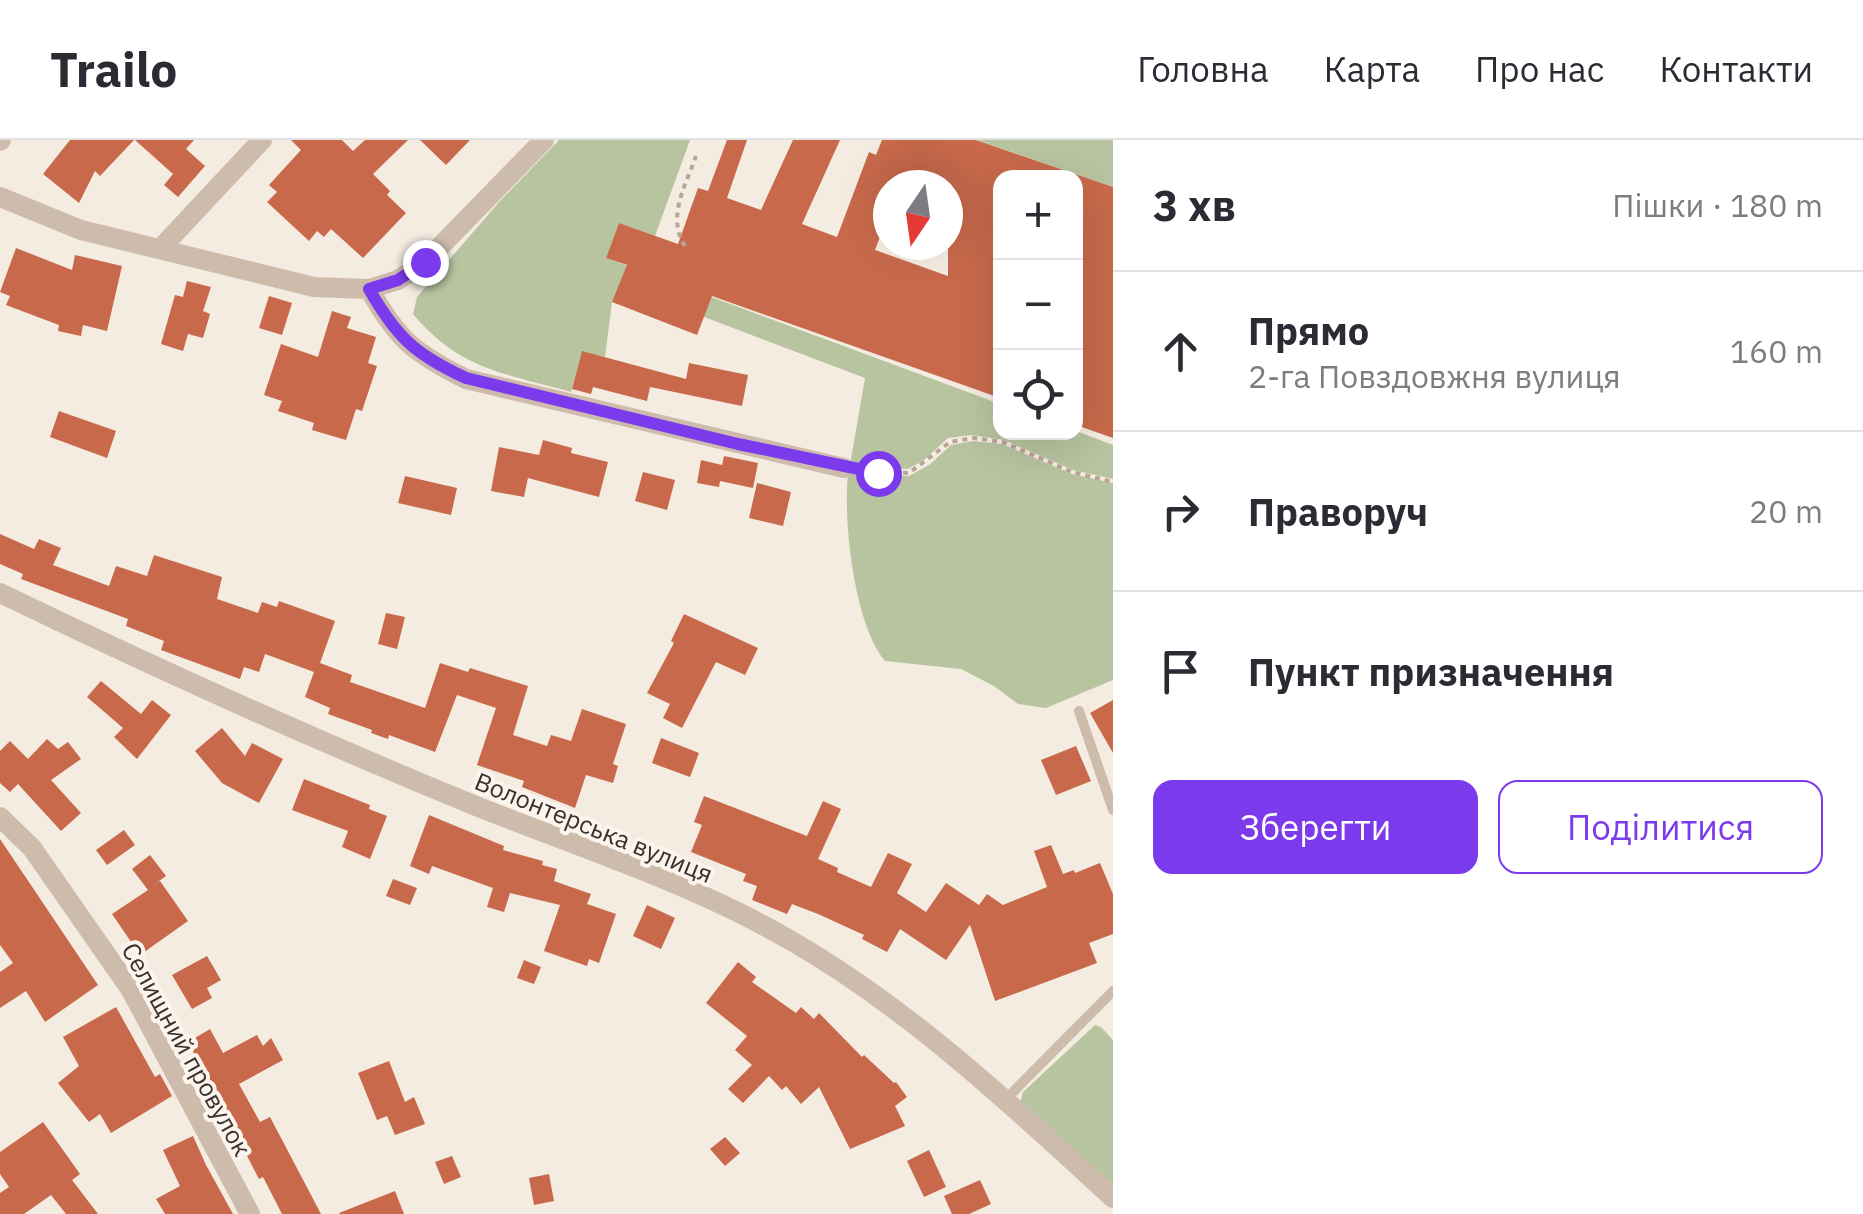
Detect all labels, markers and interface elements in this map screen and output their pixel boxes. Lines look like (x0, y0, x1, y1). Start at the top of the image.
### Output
text: Trailo (50, 38, 177, 100)
text: Головна (1137, 46, 1269, 92)
text: Карта (1324, 46, 1420, 92)
text: Про нас (1475, 46, 1604, 92)
text: Контакти (1659, 46, 1813, 92)
north arrow (873, 170, 963, 260)
map controls (993, 170, 1083, 440)
button: + (993, 170, 1083, 260)
text: 3 хв (1153, 178, 1236, 233)
text: Пішки · 180 m (1612, 184, 1823, 226)
route end (403, 240, 449, 286)
button: − (993, 260, 1083, 350)
text: Прямо (1248, 306, 1369, 355)
icon: ahead (1153, 324, 1208, 379)
text: 160 m (1730, 330, 1823, 372)
button: locate (993, 350, 1083, 440)
text: 2-га Повздовжня вулиця (1248, 355, 1621, 397)
route start (856, 451, 902, 497)
icon: right (1153, 484, 1208, 539)
text: Праворуч (1248, 487, 1428, 536)
text: 20 m (1749, 490, 1823, 532)
icon: arrive (1153, 644, 1208, 699)
text: Пункт призначення (1248, 647, 1614, 696)
street label: Волонтерська вулиця (470, 764, 718, 890)
button: Зберегти (1153, 780, 1478, 874)
button: Поділитися (1498, 780, 1823, 874)
street label: Селищний провулок (115, 936, 259, 1162)

